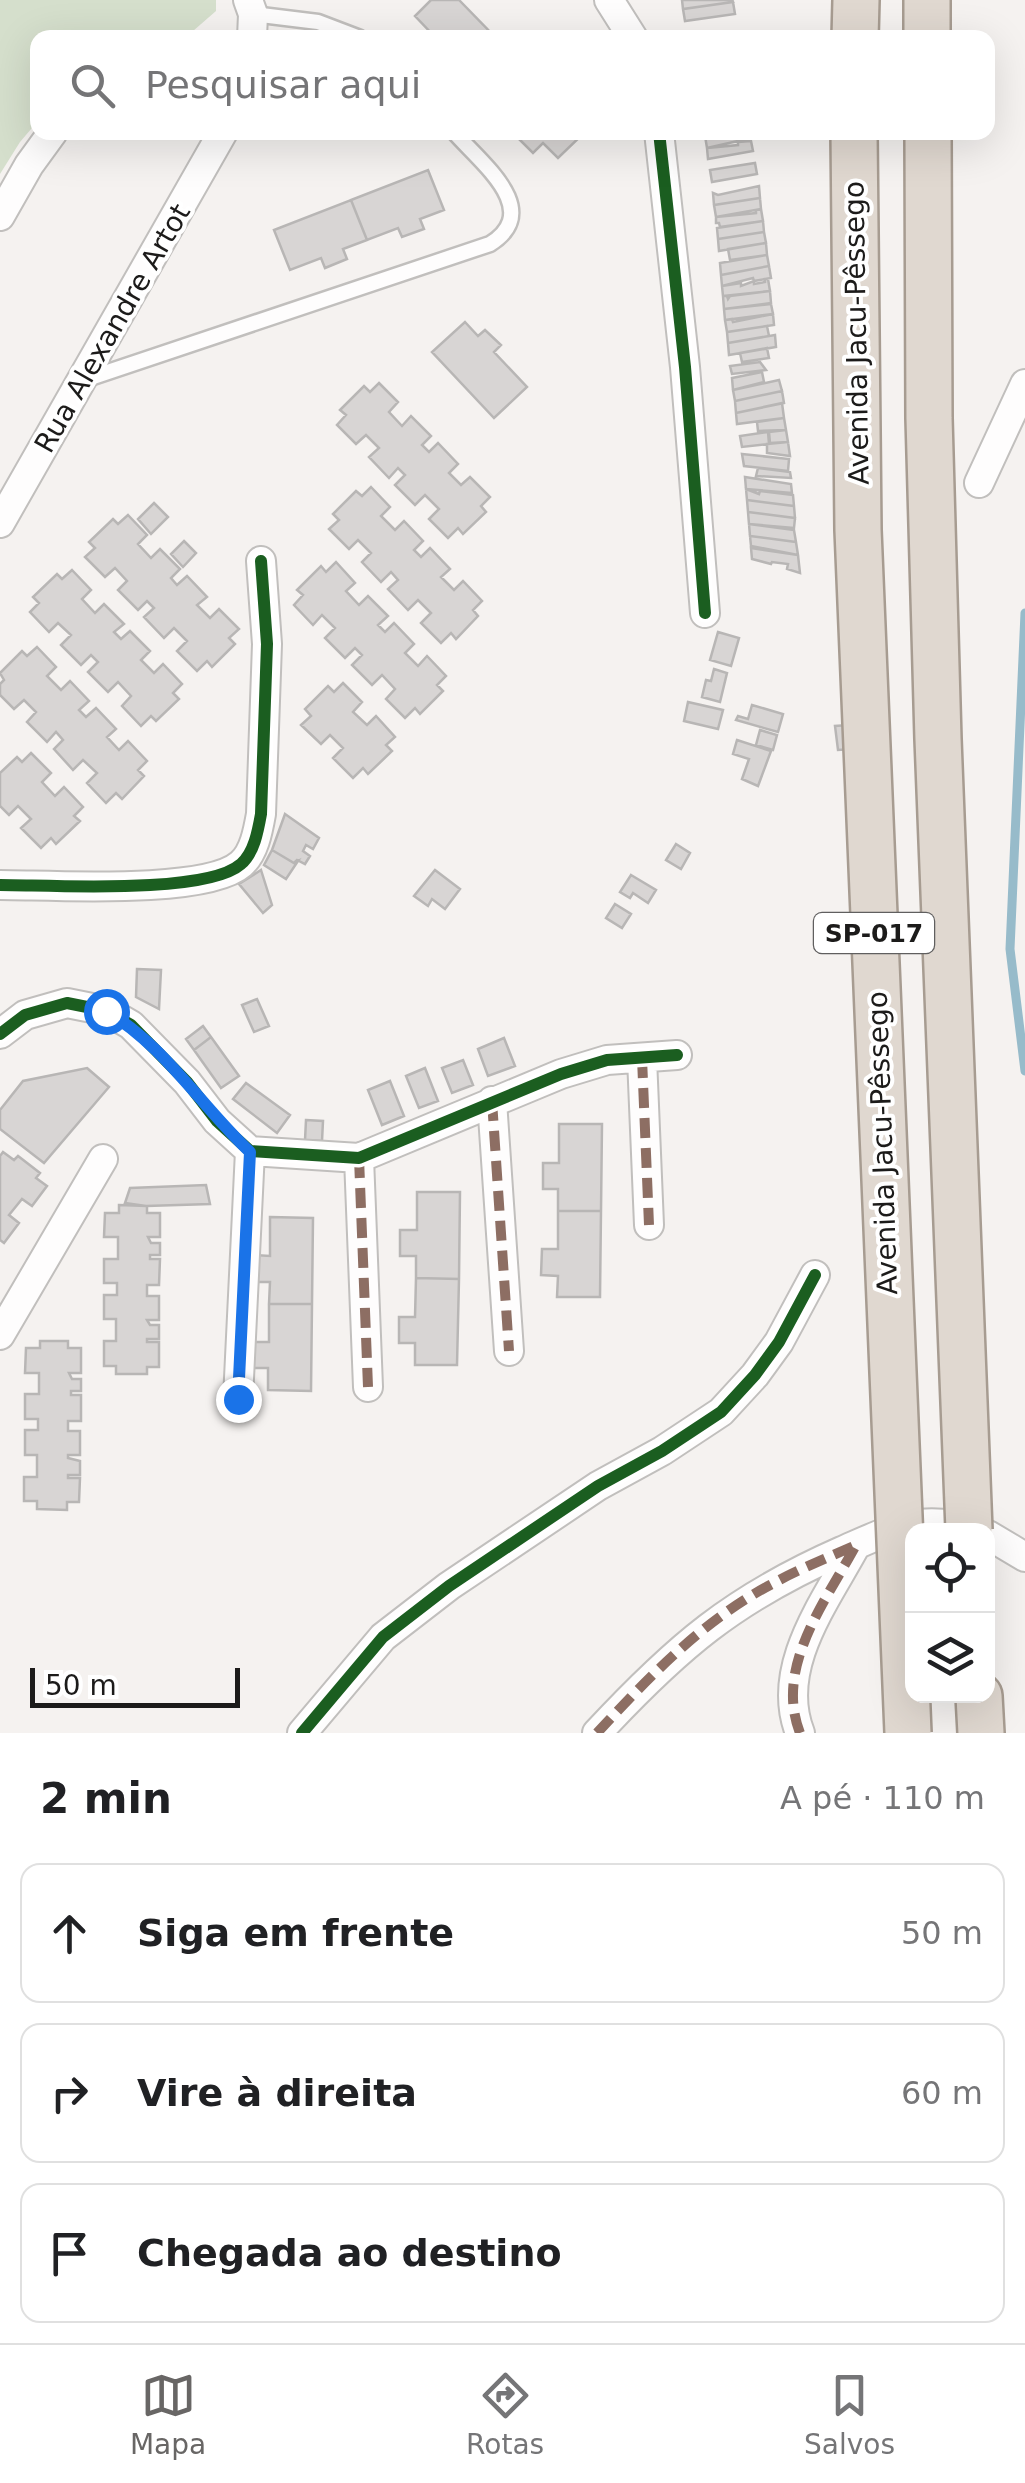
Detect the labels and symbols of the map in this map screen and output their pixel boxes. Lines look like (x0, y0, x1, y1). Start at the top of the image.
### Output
street label: Avenida Jacu-Pêssego (837, 181, 876, 485)
street label: Rua Alexandre Artot (28, 198, 197, 458)
road number: SP-017 (814, 913, 934, 953)
route start (84, 989, 130, 1035)
street label: Avenida Jacu-Pêssego (861, 991, 904, 1295)
route end (216, 1377, 262, 1423)
scale bar (30, 1663, 240, 1708)

